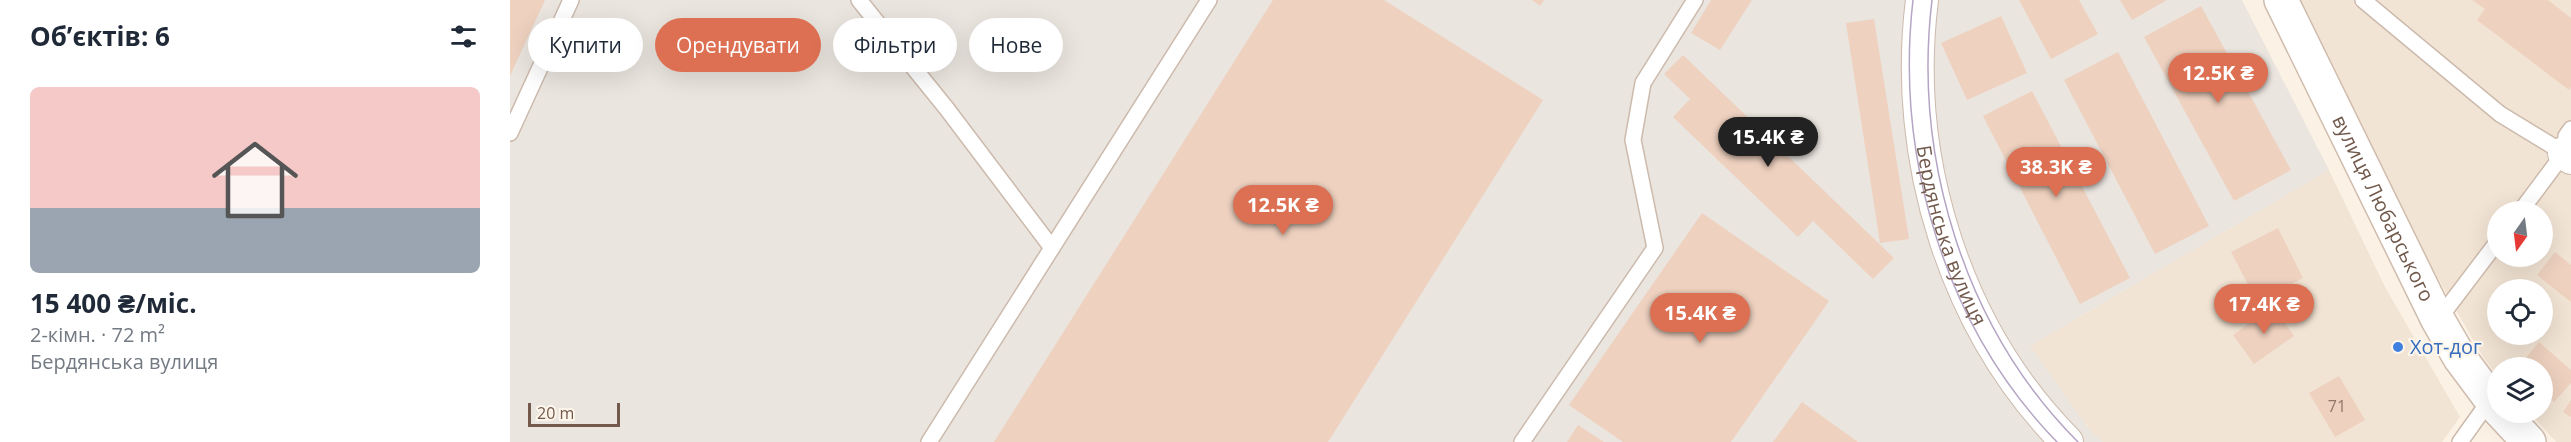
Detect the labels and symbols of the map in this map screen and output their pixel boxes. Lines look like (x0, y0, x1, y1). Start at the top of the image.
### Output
pin: 12.5K ₴ (2163, 53, 2273, 104)
street label: вулиця Любарського (2326, 110, 2441, 306)
pin: 15.4K ₴ (1713, 117, 1823, 168)
street label: Бердянська вулиця (1911, 143, 1993, 330)
pin: 38.3K ₴ (2001, 147, 2111, 198)
pin: 12.5K ₴ (1228, 185, 1338, 236)
north arrow (2487, 201, 2553, 267)
pin: 17.4K ₴ (2209, 284, 2319, 335)
pin: 15.4K ₴ (1645, 293, 1755, 344)
place label: Хот-дог (2410, 333, 2482, 360)
marker: Хот-дог (2391, 340, 2405, 354)
house number: 71 (2328, 395, 2346, 417)
scale bar (528, 400, 620, 428)

